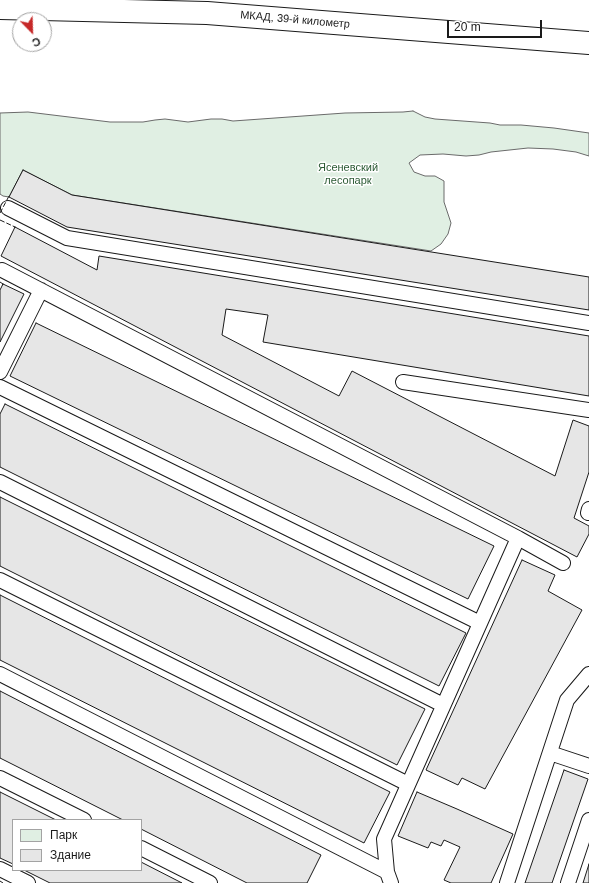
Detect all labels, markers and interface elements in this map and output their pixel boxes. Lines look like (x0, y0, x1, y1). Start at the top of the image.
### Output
street label: МКАД, 39-й километр (240, 9, 350, 31)
north arrow (12, 12, 52, 52)
scale bar (449, 12, 544, 38)
text: 20 m (454, 20, 481, 34)
text: С (30, 35, 42, 49)
park label: Ясеневский лесопарк (318, 161, 378, 187)
legend (12, 819, 142, 871)
text: Парк (50, 828, 77, 842)
text: Здание (50, 848, 91, 862)

